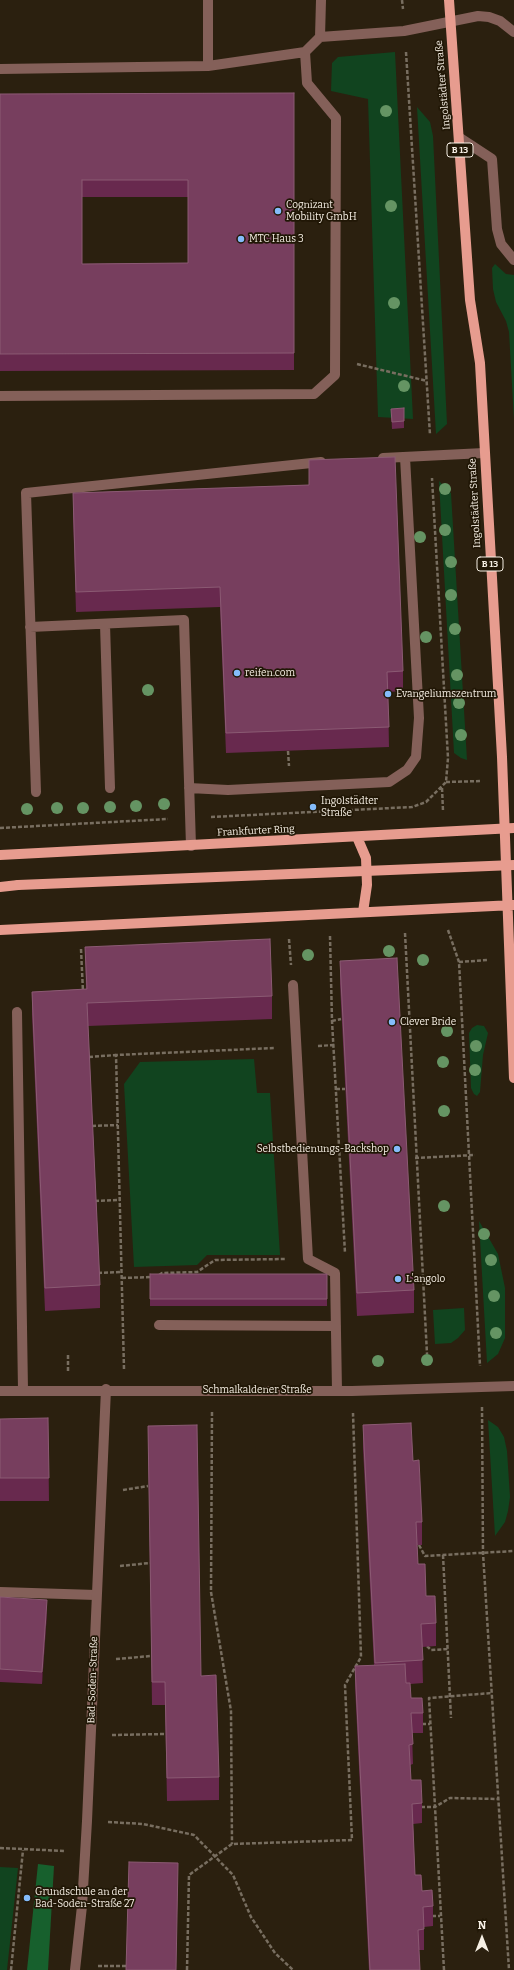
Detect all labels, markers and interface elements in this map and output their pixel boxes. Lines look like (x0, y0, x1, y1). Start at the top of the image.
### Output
street label: Ingolstädter Straße (433, 40, 453, 130)
road number: B 13 (447, 143, 473, 157)
place label: Cognizant Mobility GmbH (286, 199, 357, 222)
marker: Cognizant Mobility GmbH (273, 206, 283, 216)
place label: MTC Haus 3 (249, 233, 304, 245)
marker: MTC Haus 3 (236, 234, 246, 244)
street label: Ingolstädter Straße (467, 458, 483, 548)
road number: B 13 (477, 557, 503, 571)
place label: reifen.com (245, 667, 295, 679)
marker: reifen.com (232, 668, 242, 678)
place label: Evangeliumszentrum (396, 688, 496, 700)
marker: Evangeliumszentrum (383, 689, 393, 699)
place label: Ingolstädter Straße (321, 795, 378, 818)
marker: Ingolstädter Straße (308, 802, 318, 812)
street label: Frankfurter Ring (217, 823, 295, 839)
place label: Clever Bride (400, 1016, 456, 1028)
marker: Clever Bride (387, 1017, 397, 1027)
place label: Selbstbedienungs-Backshop (257, 1143, 389, 1155)
marker: Selbstbedienungs-Backshop (392, 1144, 402, 1154)
place label: L'angolo (406, 1273, 445, 1285)
marker: L'angolo (393, 1274, 403, 1284)
street label: Schmalkaldener Straße (202, 1384, 312, 1396)
street label: Bad-Soden-Straße (85, 1636, 101, 1724)
place label: Grundschule an der Bad-Soden-Straße 27 (35, 1886, 134, 1910)
marker: Grundschule an der Bad-Soden-Straße 27 (22, 1893, 32, 1903)
north arrow (462, 1918, 502, 1958)
text: N (478, 1919, 486, 1932)

